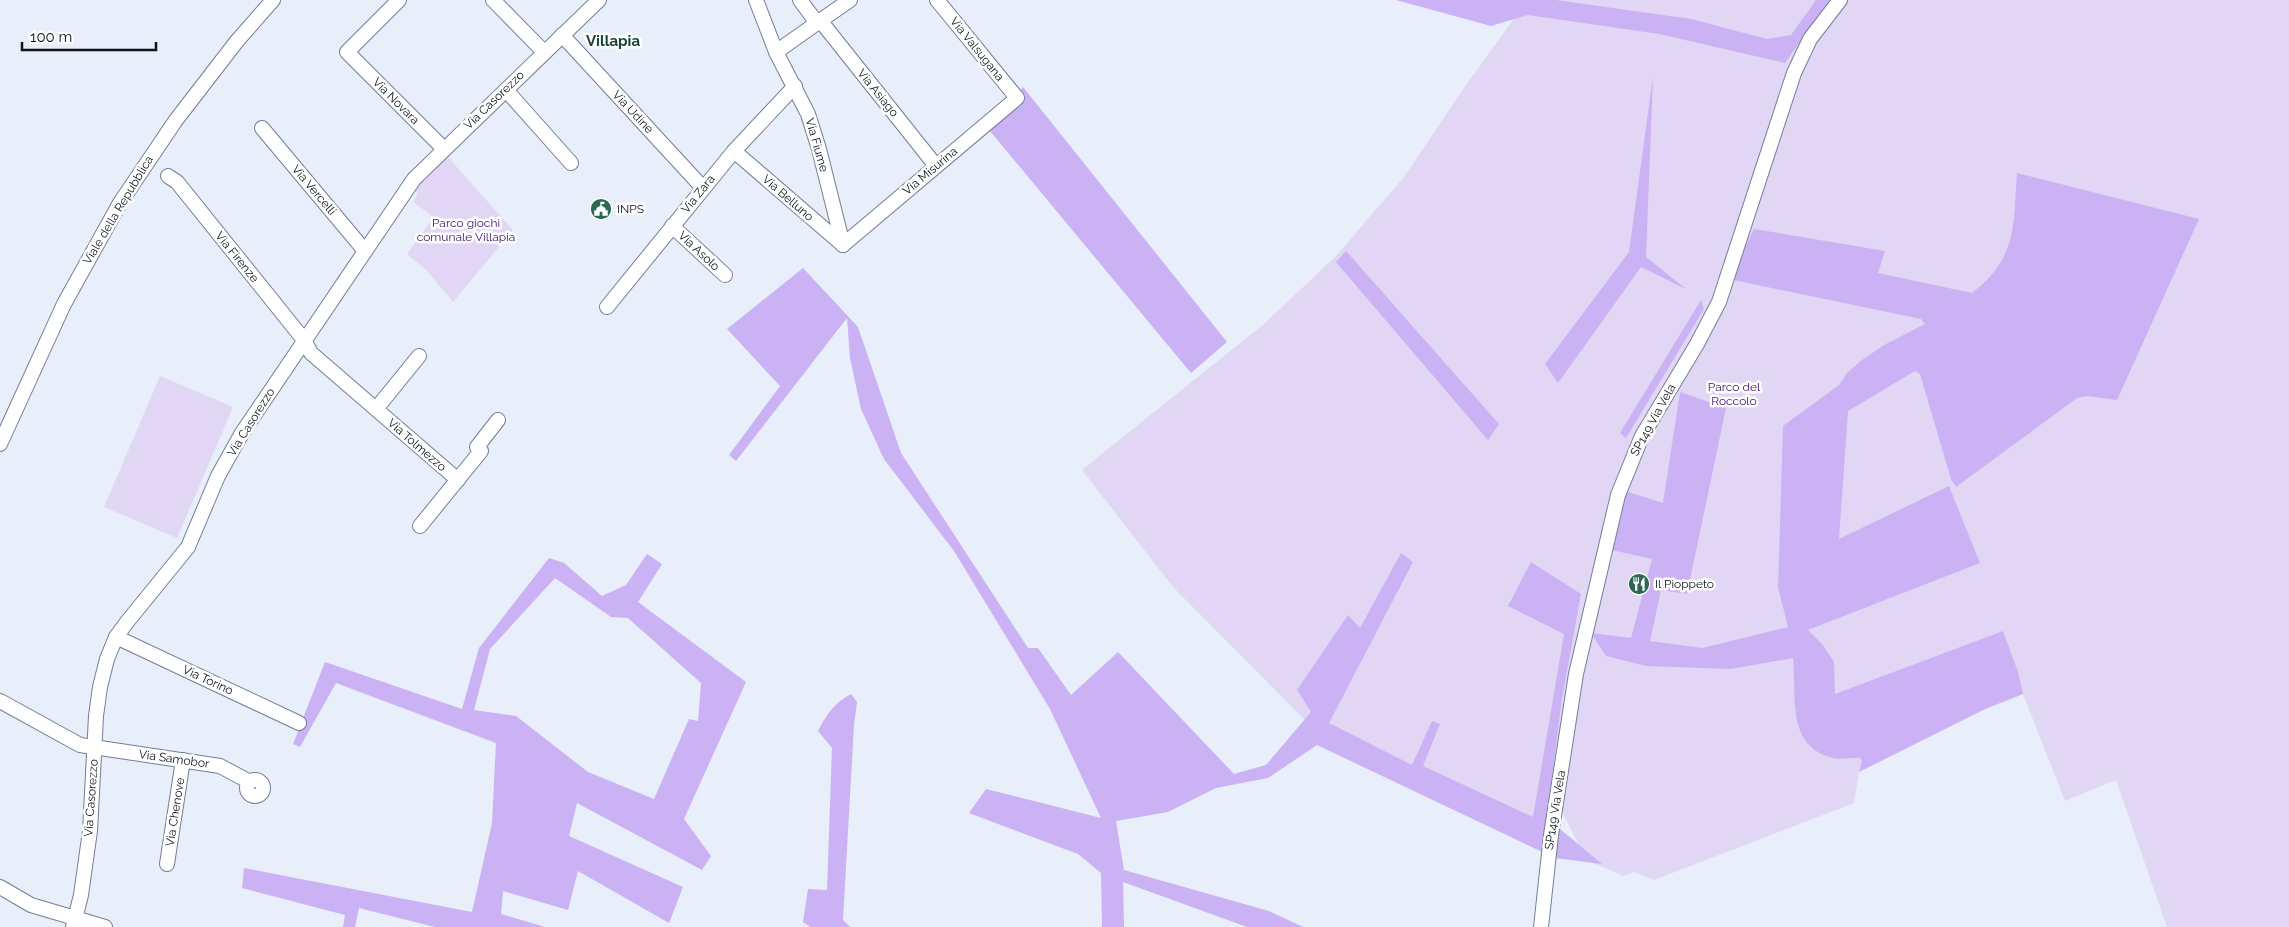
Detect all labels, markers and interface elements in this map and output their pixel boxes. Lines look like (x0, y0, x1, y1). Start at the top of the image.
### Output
street label: Via Valsugana (947, 14, 1007, 84)
scale bar (22, 20, 156, 52)
text: 100 m (30, 28, 72, 46)
district label: Villapia (586, 32, 640, 50)
street label: Via Asiago (854, 66, 902, 120)
street label: Via Casorezzo (461, 68, 527, 132)
street label: Via Novara (370, 75, 422, 127)
street label: Via Udine (610, 88, 656, 136)
street label: Via Fiume (803, 117, 831, 173)
street label: Via Misurina (900, 144, 960, 198)
street label: Viale della Repubblica (80, 153, 156, 267)
street label: Via Vercelli (289, 162, 339, 218)
street label: Via Zara (678, 172, 718, 216)
street label: Via Belluno (760, 172, 816, 224)
public building icon: INPS (589, 197, 613, 221)
place label: INPS (617, 202, 644, 216)
park label: Parco giochi comunale Villapia (417, 216, 515, 244)
street label: Via Asolo (675, 228, 723, 274)
street label: Via Firenze (212, 229, 262, 285)
park label: Parco del Roccolo (1708, 380, 1761, 408)
street label: SP149 Via Vela (1627, 381, 1679, 459)
street label: Via Casorezzo (224, 385, 278, 459)
street label: Via Tolmezzo (385, 416, 449, 474)
restaurant icon: Il Pioppeto (1627, 572, 1651, 596)
place label: Il Pioppeto (1655, 577, 1714, 591)
street label: Via Torino (181, 662, 235, 698)
street label: Via Samobor (138, 747, 211, 771)
street label: Via Casorezzo (81, 759, 101, 837)
street label: SP149 Via Vela (1542, 769, 1568, 851)
street label: Via Chenove (163, 776, 187, 848)

